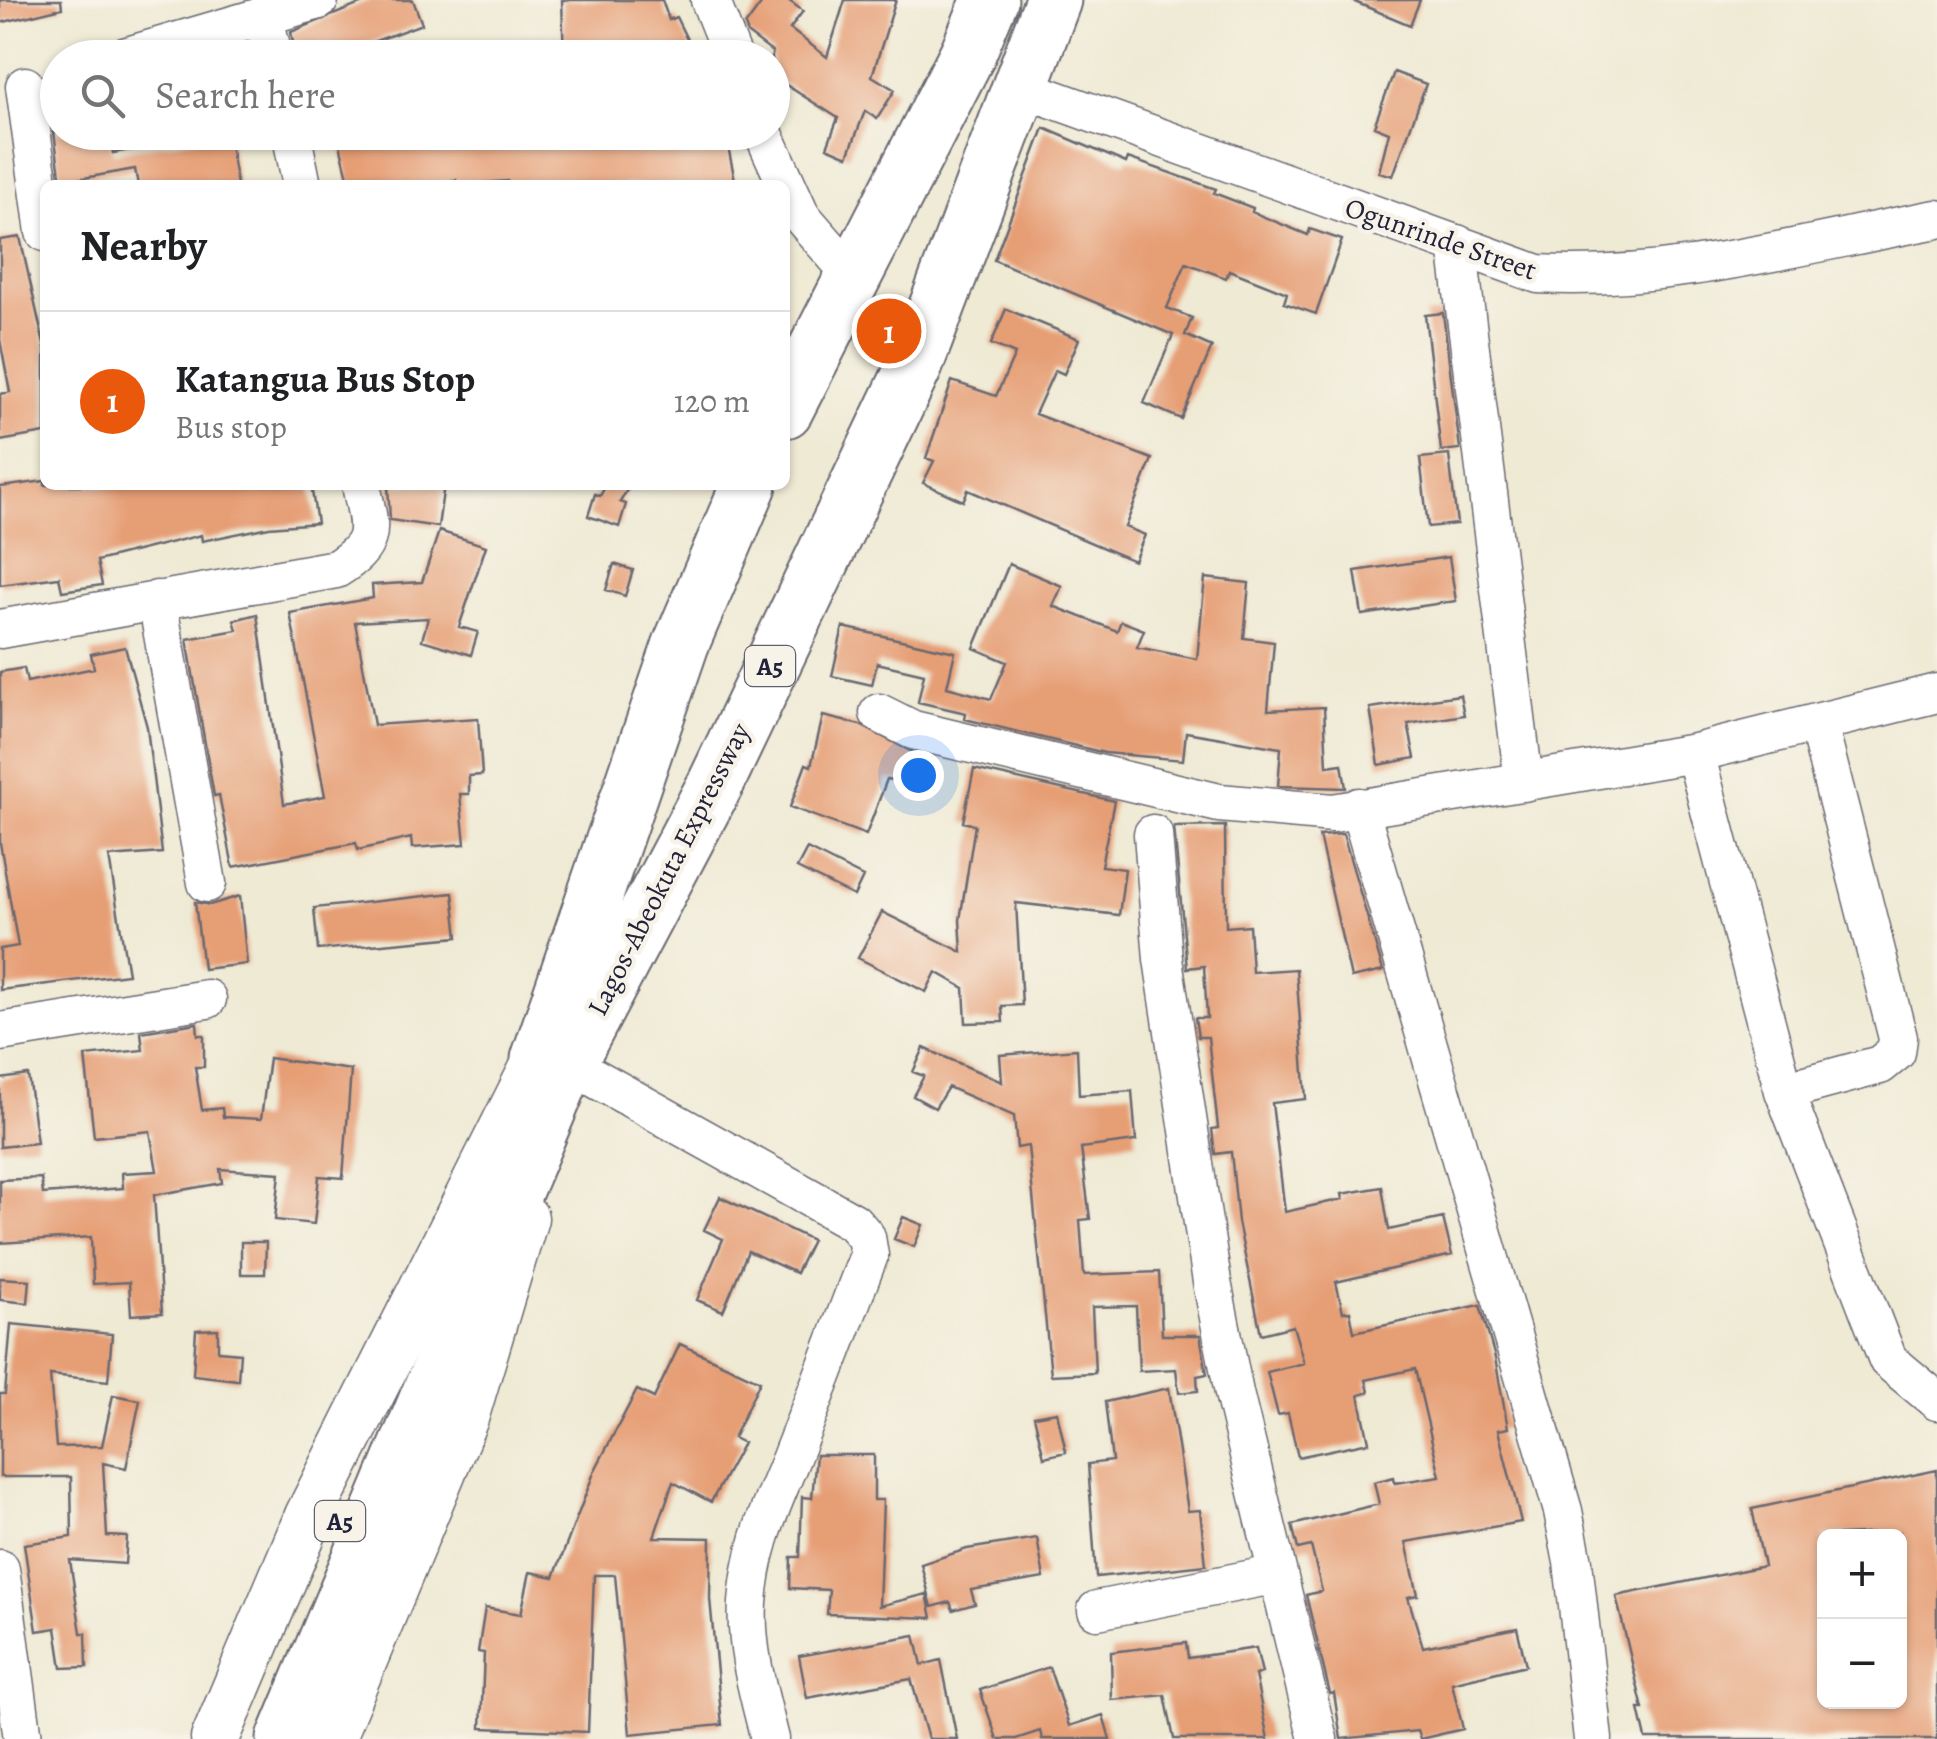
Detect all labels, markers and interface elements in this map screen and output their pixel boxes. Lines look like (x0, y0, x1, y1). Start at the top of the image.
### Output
search box (40, 40, 790, 150)
icon: search (75, 68, 130, 123)
text: Search here (155, 69, 336, 121)
street label: Ogunrinde Street (1340, 188, 1541, 289)
text: Nearby (80, 217, 207, 274)
pin: 1 (856, 294, 922, 368)
text: Katangua Bus Stop (175, 353, 475, 405)
text: 1 (107, 379, 118, 423)
text: 120 m (674, 379, 750, 423)
text: Bus stop (175, 405, 287, 449)
road number: A5 (745, 646, 795, 686)
street label: Lagos-Abeokuta Expressway (579, 716, 759, 1022)
your location (893, 750, 944, 801)
road number: A5 (315, 1501, 365, 1541)
map controls (1817, 1529, 1907, 1709)
button: + (1817, 1529, 1907, 1619)
button: − (1817, 1619, 1907, 1709)

